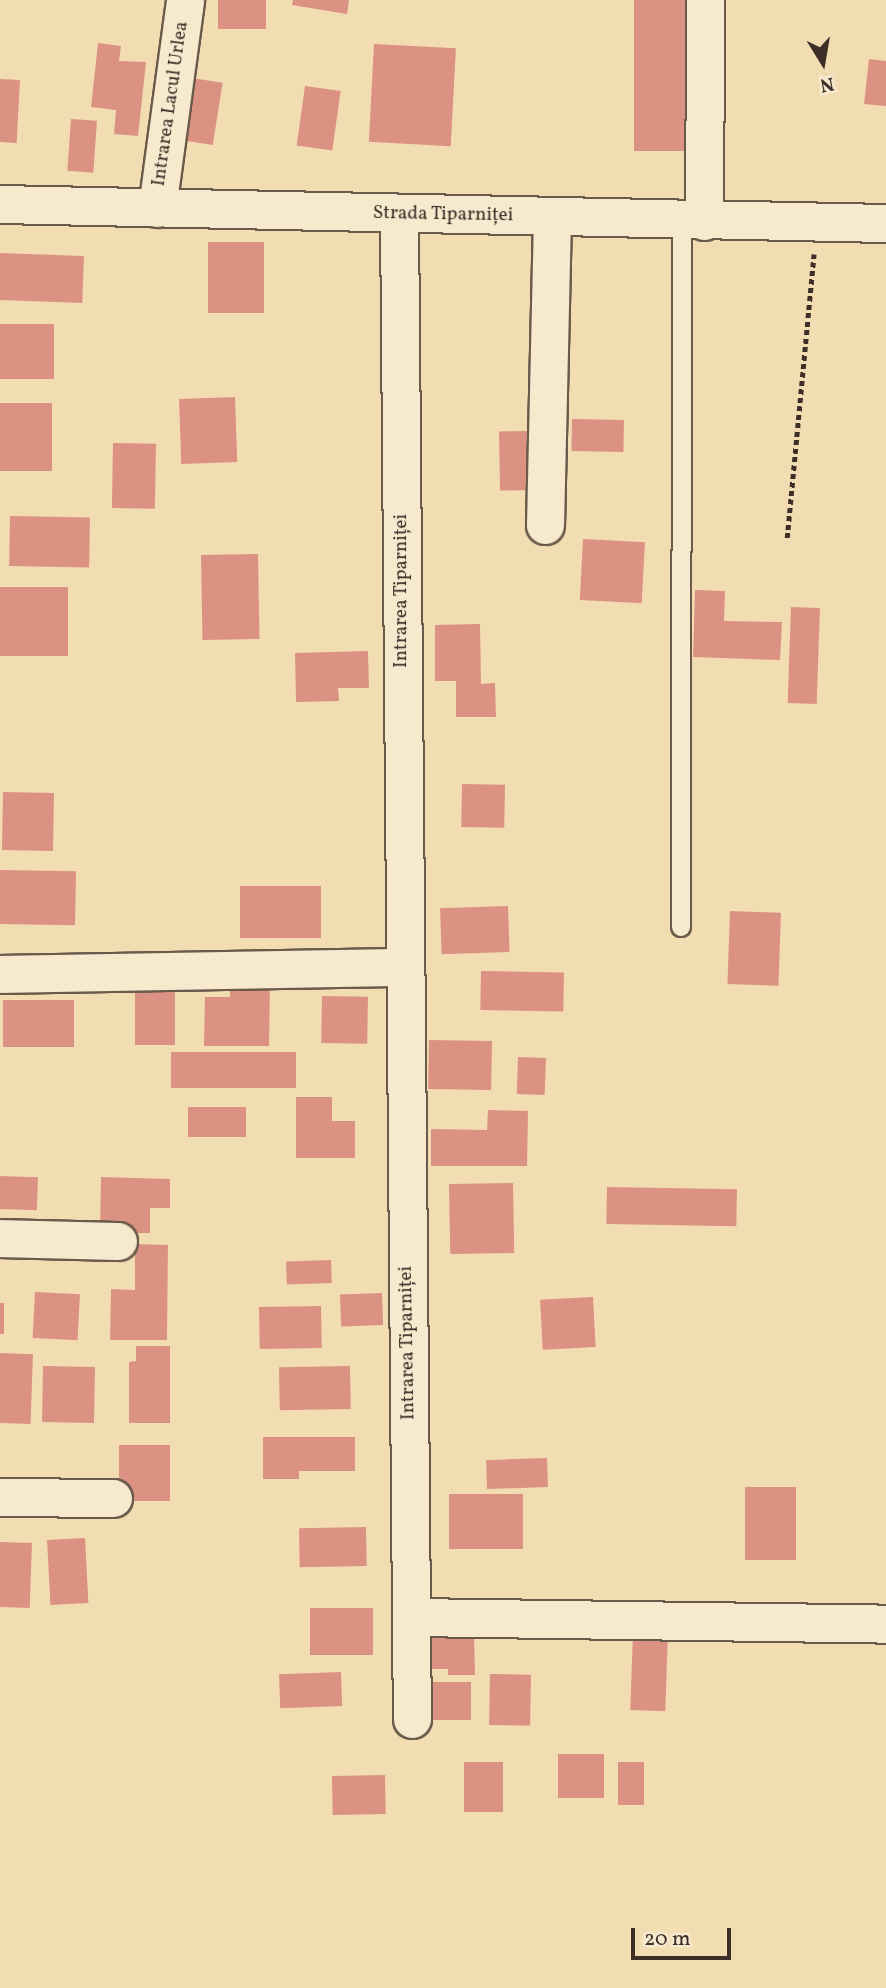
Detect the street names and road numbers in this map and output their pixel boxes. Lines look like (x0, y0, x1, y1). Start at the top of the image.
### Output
street label: Intrarea Lacul Urlea (148, 20, 194, 188)
street label: Strada Tiparniței (372, 202, 514, 228)
street label: Intrarea Tiparniței (391, 514, 413, 668)
street label: Intrarea Tiparniței (395, 1265, 421, 1421)

